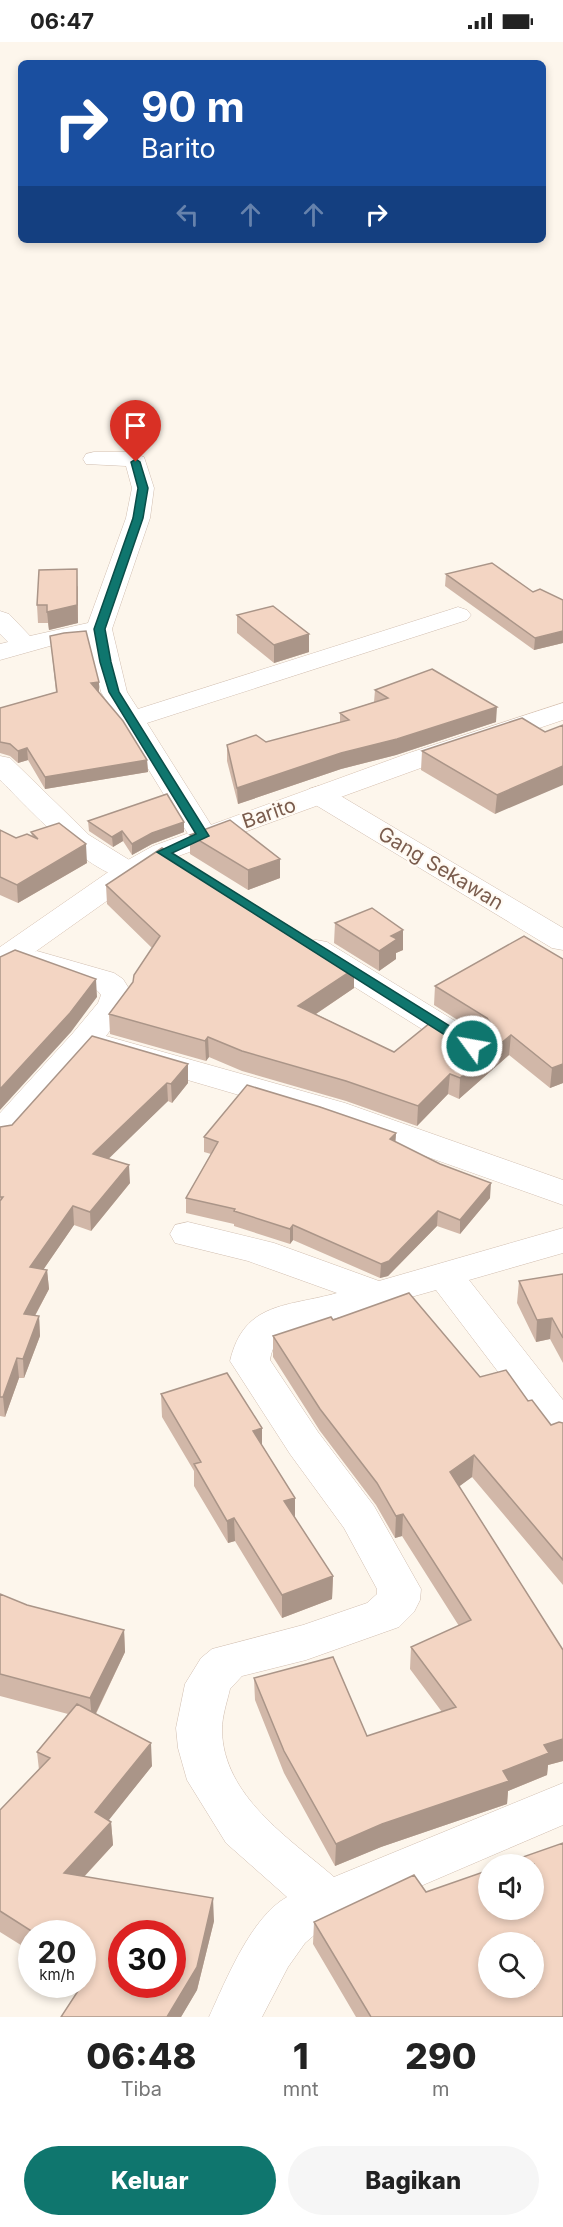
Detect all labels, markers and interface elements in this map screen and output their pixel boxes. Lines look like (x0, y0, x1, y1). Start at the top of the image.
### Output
text: 06:47 (30, 8, 94, 34)
text: 90 m (141, 81, 245, 132)
icon: right (42, 84, 120, 162)
text: Barito (141, 132, 216, 165)
icon: left (171, 198, 204, 231)
icon: ahead (234, 198, 267, 231)
icon: ahead (297, 198, 330, 231)
icon: right (360, 198, 393, 231)
pin (110, 400, 161, 462)
icon: arrive (119, 409, 152, 442)
street label: Barito (239, 793, 299, 833)
street label: Gang Sekawan (374, 821, 508, 915)
position arrow (440, 1014, 504, 1078)
map controls (478, 1854, 544, 1998)
button: sound (478, 1854, 544, 1920)
speed limit sign: 30 (108, 1920, 186, 1998)
button: search (478, 1932, 544, 1998)
text: 20 (37, 1934, 77, 1970)
text: km/h (39, 1965, 75, 1984)
text: 06:48 (86, 2034, 196, 2078)
text: 1 (293, 2034, 309, 2078)
text: 290 (405, 2034, 477, 2078)
text: Tiba (121, 2077, 162, 2101)
text: mnt (283, 2077, 319, 2101)
text: m (432, 2077, 450, 2101)
button: Keluar (24, 2146, 276, 2215)
button: Bagikan (288, 2146, 539, 2215)

